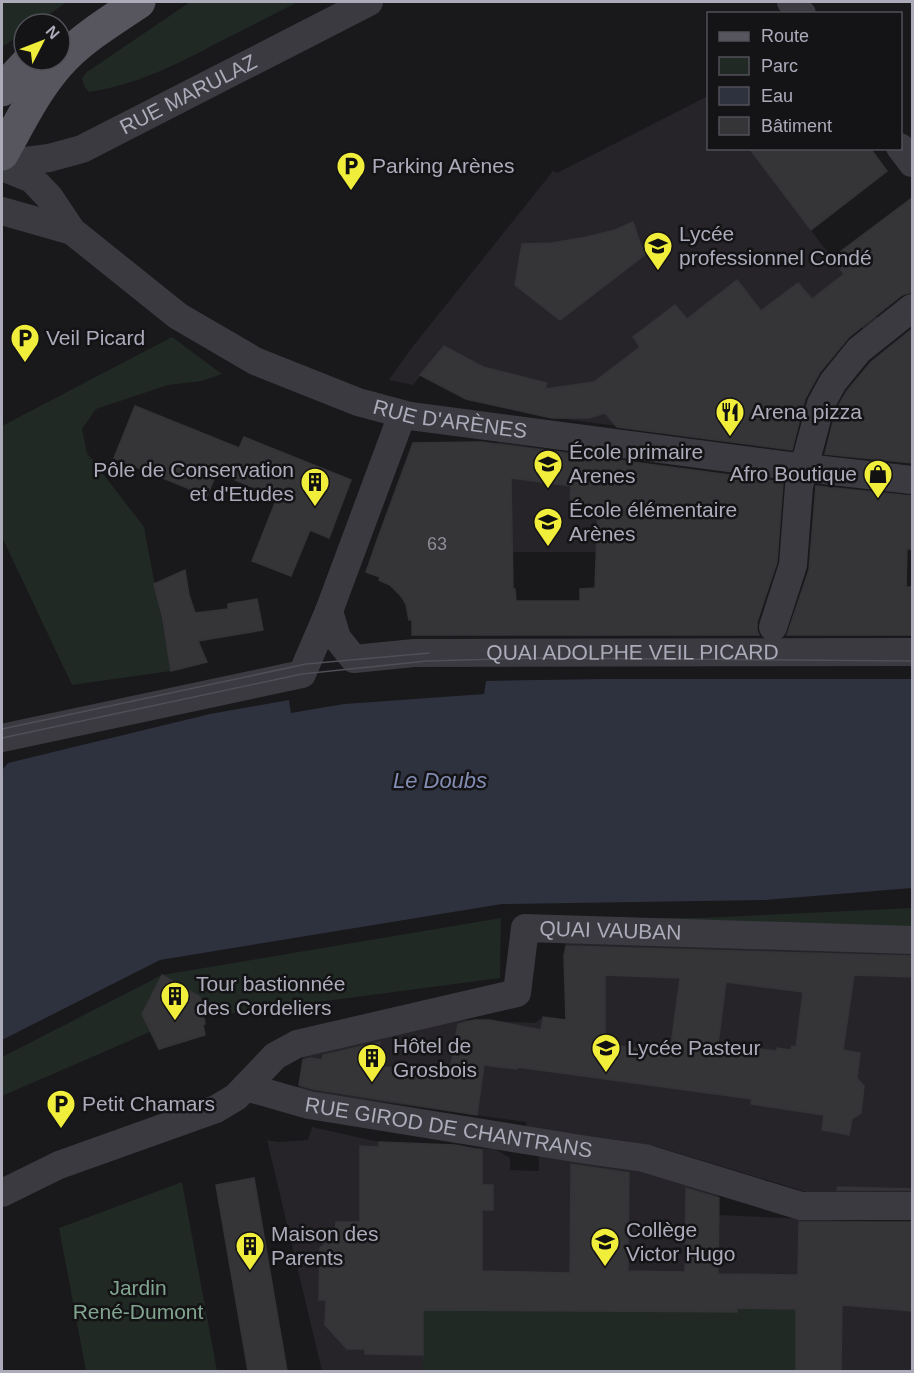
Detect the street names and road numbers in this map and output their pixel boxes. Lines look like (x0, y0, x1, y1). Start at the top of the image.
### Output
street label: RUE MARULAZ (116, 49, 260, 139)
street label: RUE D'ARÈNES (371, 395, 529, 442)
street label: QUAI ADOLPHE VEIL PICARD (486, 640, 779, 664)
street label: QUAI VAUBAN (539, 916, 682, 944)
street label: RUE GIROD DE CHANTRANS (303, 1093, 594, 1162)

